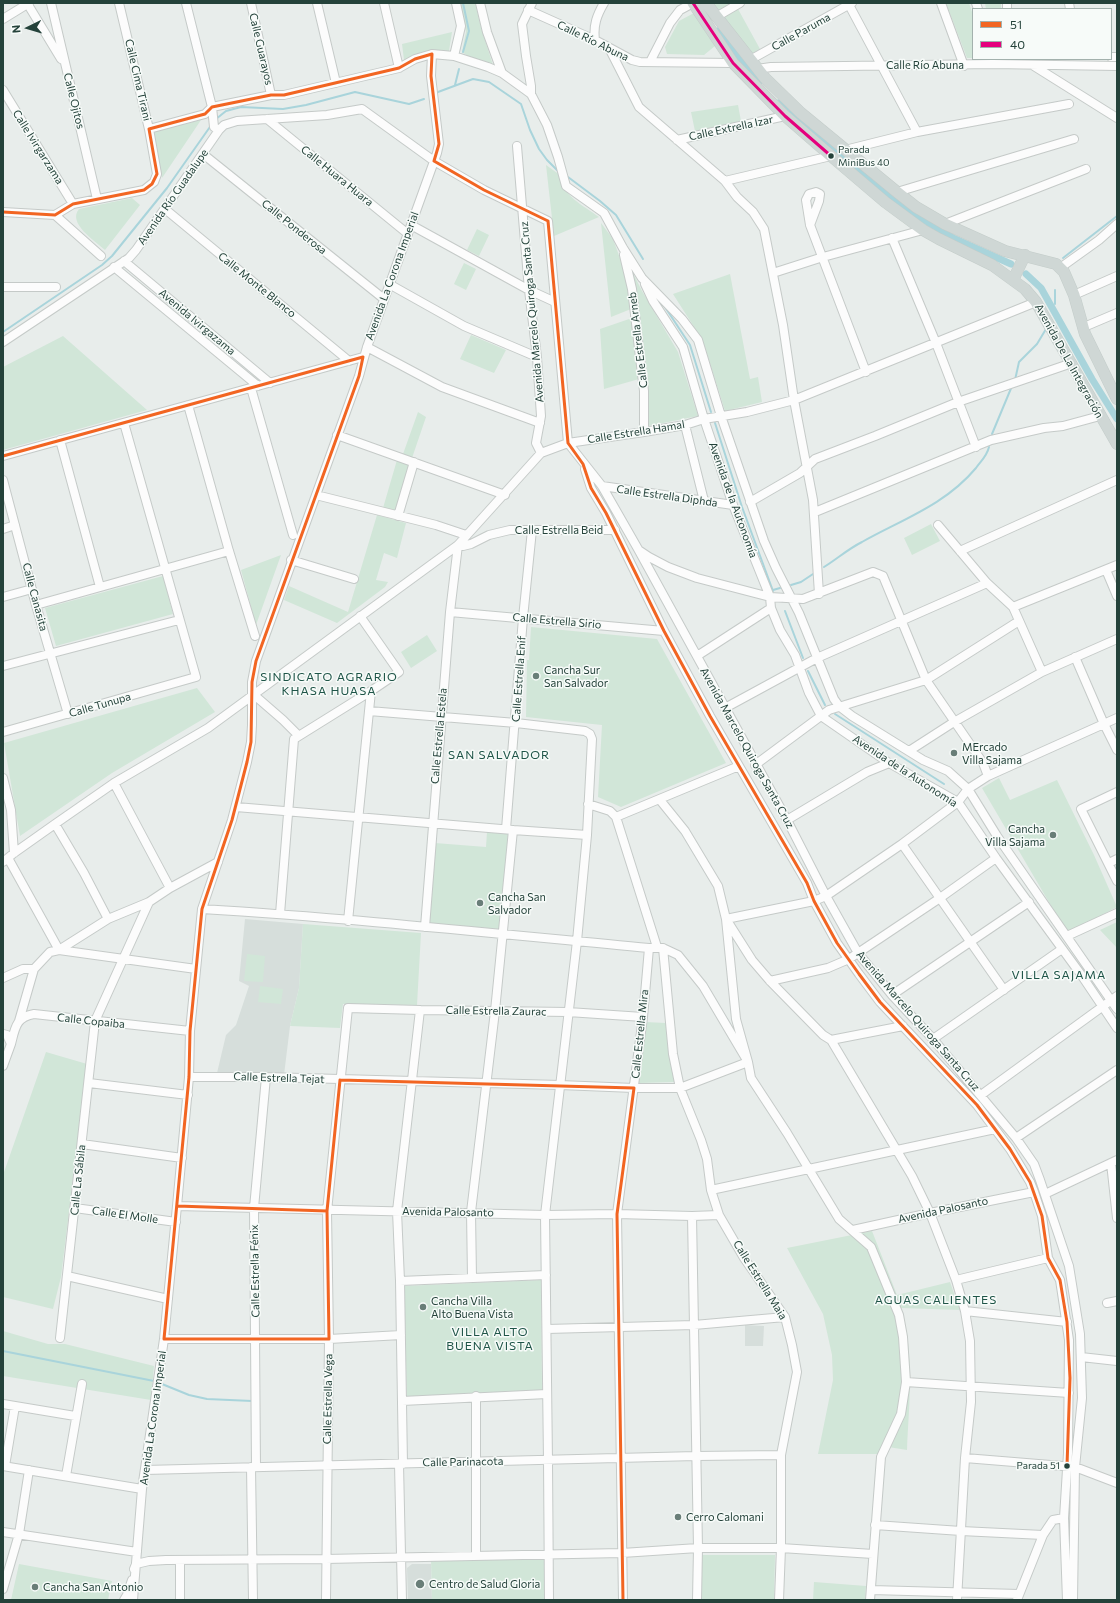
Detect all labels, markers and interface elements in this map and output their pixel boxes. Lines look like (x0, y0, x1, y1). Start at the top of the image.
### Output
north arrow (8, 8, 48, 48)
legend (972, 8, 1112, 60)
street label: Calle Paruma (769, 10, 833, 54)
street label: Calle Guarayos (246, 12, 276, 86)
text: 51 (1010, 17, 1022, 31)
street label: Calle Río Abuna (555, 18, 631, 64)
text: N (9, 24, 22, 34)
text: 40 (1010, 37, 1025, 51)
street label: Calle Cima Tirani (122, 38, 154, 122)
street label: Calle Río Abuna (886, 58, 964, 72)
street label: Calle Ojitos (61, 72, 87, 130)
street label: Calle Ivirgarzama (10, 107, 66, 187)
street label: Calle Extrella Izar (688, 113, 774, 143)
street label: Calle Huara Huara (298, 143, 376, 209)
place label: Parada MiniBus 40 (838, 144, 889, 168)
street label: Avenida Río Guadalupe (135, 147, 211, 247)
marker: Parada MiniBus 40 (826, 151, 836, 161)
street label: Calle Ponderosa (259, 197, 329, 257)
street label: Avenida La Corona Imperial (363, 210, 421, 342)
street label: Avenida Marcelo Quiroga Santa Cruz (518, 221, 546, 403)
street label: Calle Monte Blanco (215, 250, 299, 320)
street label: Avenida Ivirgazama (156, 286, 238, 358)
street label: Calle Estrella Arneb (626, 291, 650, 389)
street label: Avenida De La Integración (1032, 302, 1106, 420)
street label: Calle Estrella Hamal (586, 418, 686, 446)
street label: Avenida de la Autonomía (706, 440, 760, 560)
street label: Calle Estrella Diphda (616, 482, 718, 510)
street label: Calle Estrella Beid (515, 523, 603, 537)
street label: Calle Canasita (20, 561, 50, 633)
street label: Calle Estrella Sirio (512, 611, 602, 631)
street label: Calle Estrella Enif (509, 636, 529, 722)
place label: Cancha Sur San Salvador (544, 663, 608, 689)
street label: Avenida Marcelo Quiroga Santa Cruz (697, 665, 797, 831)
district label: SINDICATO AGRARIO KHASA HUASA (260, 670, 398, 698)
marker: Cancha Sur San Salvador (531, 671, 541, 681)
street label: Calle Estrella Estela (428, 687, 450, 785)
street label: Calle Tunupa (68, 690, 132, 720)
street label: Avenida de la Autonomía (850, 732, 960, 810)
place label: MErcado Villa Sajama (962, 740, 1022, 766)
district label: SAN SALVADOR (448, 748, 550, 762)
marker: MErcado Villa Sajama (949, 748, 959, 758)
place label: Cancha Villa Sajama (985, 822, 1045, 848)
marker: Cancha Villa Sajama (1048, 830, 1058, 840)
place label: Cancha San Salvador (488, 890, 546, 916)
marker: Cancha San Salvador (475, 898, 485, 908)
street label: Avenida Marcelo Quiroga Santa Cruz (853, 948, 983, 1094)
district label: VILLA SAJAMA (1012, 968, 1106, 982)
street label: Calle Estrella Mira (629, 989, 651, 1079)
street label: Calle Estrella Zaurac (445, 1004, 547, 1018)
street label: Calle Copaiba (56, 1011, 126, 1031)
street label: Calle Estrella Tejat (233, 1070, 325, 1086)
street label: Calle La Sábila (68, 1144, 88, 1216)
street label: Avenida Palosanto (897, 1194, 989, 1226)
street label: Calle El Molle (91, 1204, 159, 1226)
street label: Avenida Palosanto (402, 1205, 494, 1219)
street label: Calle Estrella Fénix (248, 1224, 262, 1318)
street label: Calle Estrella Maia (730, 1238, 790, 1322)
district label: AGUAS CALIENTES (875, 1293, 997, 1307)
place label: Cancha Villa Alto Buena Vista (431, 1294, 513, 1320)
marker: Cancha Villa Alto Buena Vista (418, 1302, 428, 1312)
district label: VILLA ALTO BUENA VISTA (446, 1325, 534, 1353)
street label: Avenida La Corona Imperial (137, 1350, 169, 1486)
street label: Calle Estrella Vega (321, 1354, 335, 1444)
street label: Calle Parinacota (422, 1455, 504, 1469)
place label: Parada 51 (1016, 1460, 1060, 1472)
marker: Parada 51 (1062, 1461, 1072, 1471)
place label: Cerro Calomani (686, 1510, 764, 1524)
marker: Cerro Calomani (673, 1512, 683, 1522)
place label: Centro de Salud Gloria (429, 1577, 540, 1591)
marker: Centro de Salud Gloria (414, 1578, 426, 1590)
place label: Cancha San Antonio (43, 1580, 143, 1594)
marker: Cancha San Antonio (30, 1582, 40, 1592)

